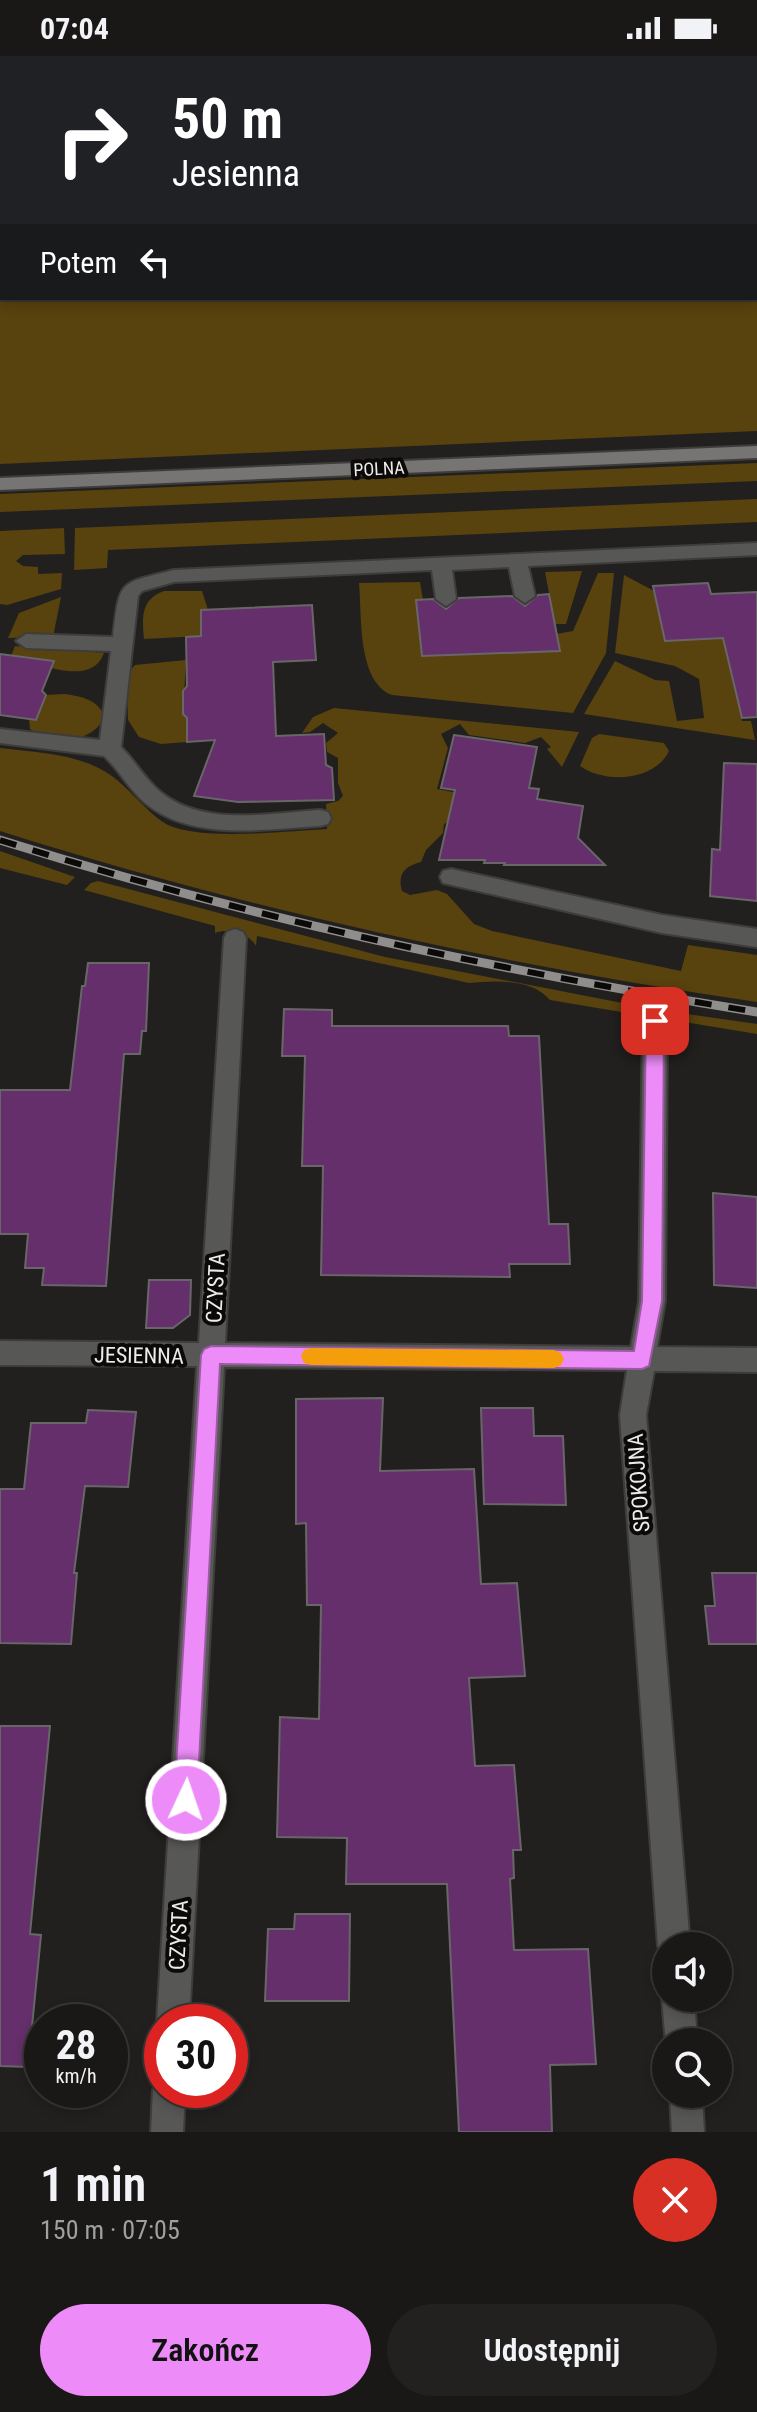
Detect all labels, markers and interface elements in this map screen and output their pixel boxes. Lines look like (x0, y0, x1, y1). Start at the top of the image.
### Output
text: 07:04 (40, 11, 109, 46)
text: 50 m (172, 86, 283, 152)
icon: right (40, 88, 144, 192)
text: Jesienna (172, 153, 300, 195)
icon: left (133, 240, 177, 284)
text: Potem (40, 245, 117, 280)
street label: POLNA (353, 457, 406, 480)
pin (621, 987, 689, 1055)
icon: arrive (633, 999, 677, 1043)
street label: CZYSTA (201, 1252, 230, 1324)
street label: JESIENNA (94, 1342, 184, 1369)
street label: SPOKOJNA (623, 1432, 654, 1533)
position arrow (144, 1758, 228, 1842)
street label: CZYSTA (164, 1899, 193, 1971)
map controls (652, 1932, 732, 2108)
button: sound (652, 1932, 732, 2012)
speed limit sign: 30 (144, 2004, 248, 2108)
text: 28 (56, 2022, 96, 2069)
button: search (652, 2028, 732, 2108)
text: km/h (55, 2064, 97, 2088)
text: 1 min (40, 2156, 146, 2213)
button: close (633, 2158, 717, 2242)
text: 150 m · 07:05 (40, 2215, 180, 2245)
button: Zakończ (40, 2304, 371, 2396)
button: Udostępnij (387, 2304, 717, 2396)

